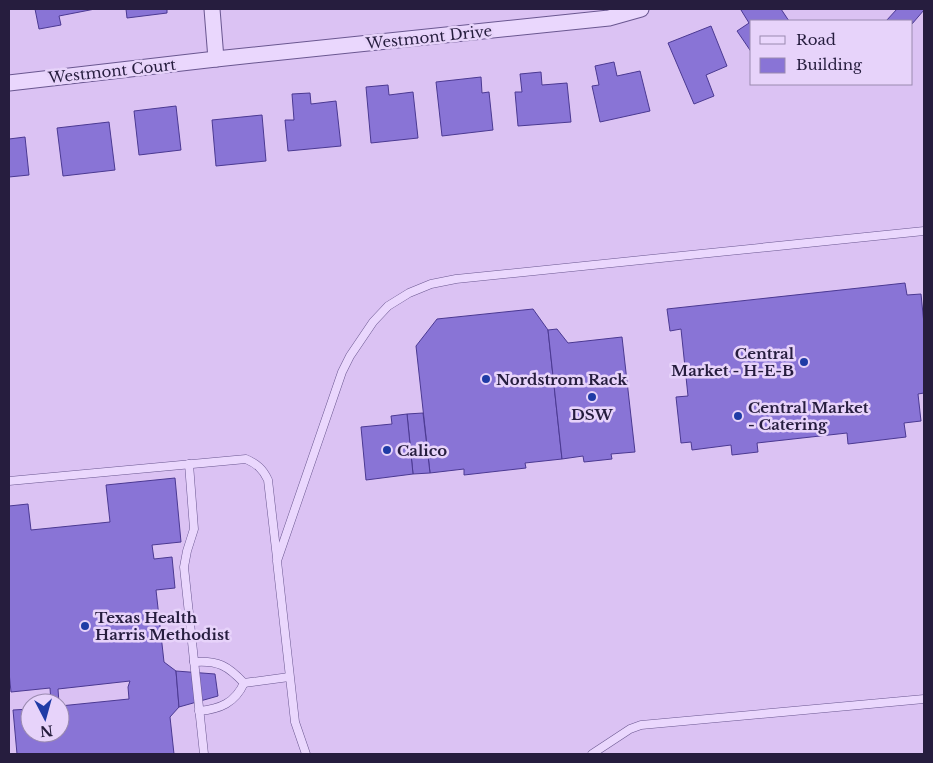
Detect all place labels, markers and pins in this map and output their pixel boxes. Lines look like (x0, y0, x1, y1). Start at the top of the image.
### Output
place label: Central Market - H-E-B (671, 344, 795, 380)
marker: Central Market - H-E-B (798, 356, 810, 368)
place label: Nordstrom Rack (496, 370, 628, 389)
marker: Nordstrom Rack (480, 373, 492, 385)
marker: DSW (586, 391, 598, 403)
place label: Central Market - Catering (748, 398, 869, 434)
place label: DSW (571, 405, 614, 424)
marker: Central Market - Catering (732, 410, 744, 422)
place label: Calico (397, 441, 447, 460)
marker: Calico (381, 444, 393, 456)
place label: Texas Health Harris Methodist (95, 608, 230, 644)
marker: Texas Health Harris Methodist (79, 620, 91, 632)

